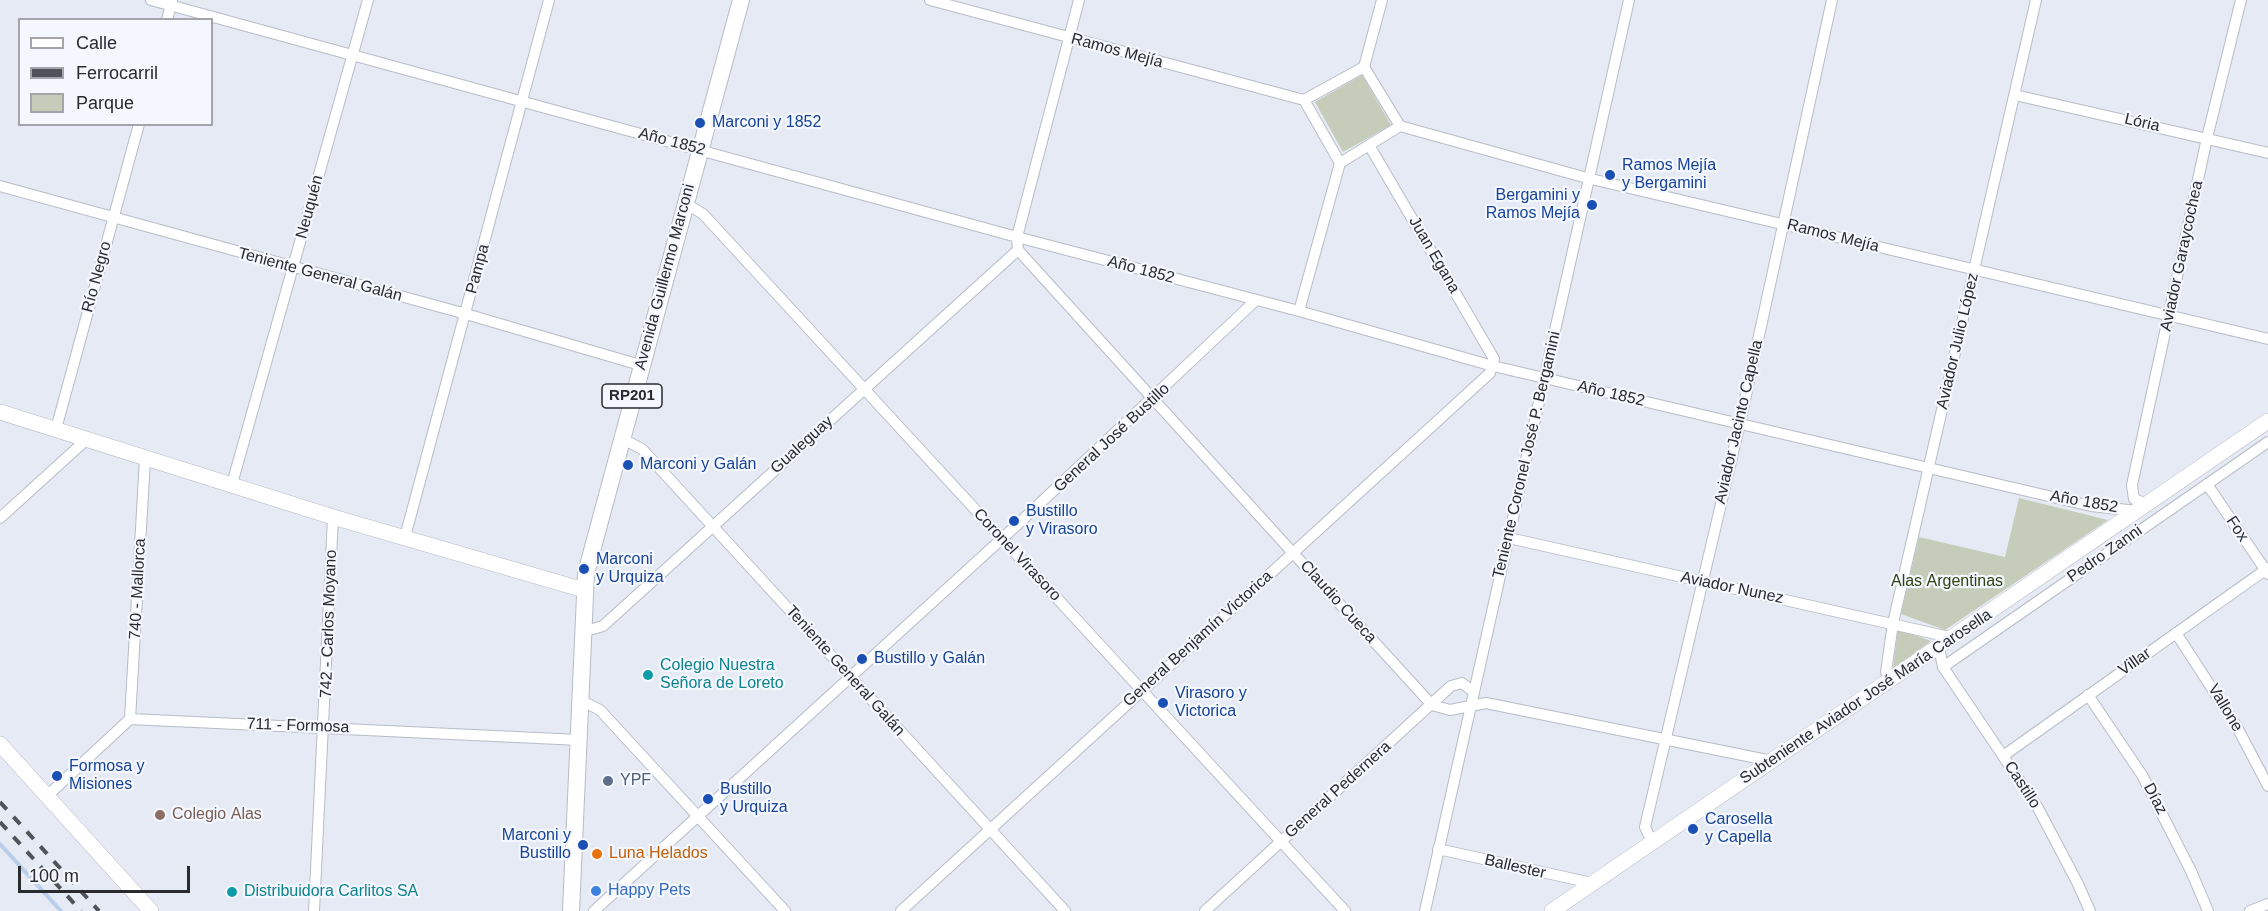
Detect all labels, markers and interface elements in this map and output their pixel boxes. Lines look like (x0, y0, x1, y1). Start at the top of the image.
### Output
legend (18, 18, 213, 126)
street label: Ramos Mejía (1069, 30, 1165, 72)
text: Calle (76, 33, 117, 53)
text: Ferrocarril (76, 63, 158, 83)
text: Parque (76, 93, 134, 113)
street label: Lória (2123, 110, 2161, 136)
place label: Marconi y 1852 (712, 113, 821, 133)
marker: Marconi y 1852 (693, 116, 707, 130)
street label: Año 1852 (636, 124, 708, 160)
place label: Ramos Mejía y Bergamini (1622, 156, 1716, 194)
marker: Ramos Mejía y Bergamini (1603, 168, 1617, 182)
street label: Neuquén (292, 173, 328, 241)
street label: Aviador Garaycochea (2157, 179, 2207, 333)
street label: Avenida Guillermo Marconi (631, 182, 699, 372)
place label: Bergamini y Ramos Mejía (1486, 186, 1580, 224)
marker: Bergamini y Ramos Mejía (1585, 198, 1599, 212)
street label: Juan Egana (1404, 213, 1464, 297)
street label: Ramos Mejía (1785, 215, 1881, 257)
street label: Río Negro (78, 239, 116, 315)
street label: Pampa (462, 242, 494, 296)
street label: Teniente General Galán (236, 244, 404, 306)
street label: Año 1852 (1105, 252, 1177, 288)
street label: Aviador Julio López (1933, 271, 1983, 411)
street label: Teniente Coronel José P. Bergamini (1489, 329, 1565, 581)
street label: Aviador Jacinto Capella (1711, 338, 1767, 506)
street label: Año 1852 (1575, 377, 1647, 411)
street label: General José Bustillo (1050, 379, 1174, 497)
road number: RP201 (602, 384, 662, 408)
street label: Gualeguay (767, 412, 837, 478)
place label: Marconi y Galán (640, 455, 756, 475)
marker: Marconi y Galán (621, 458, 635, 472)
street label: Año 1852 (2049, 487, 2119, 517)
place label: Bustillo y Virasoro (1026, 502, 1098, 540)
street label: Coronel Virasoro (969, 505, 1065, 605)
street label: Fox (2222, 513, 2252, 545)
marker: Bustillo y Virasoro (1007, 514, 1021, 528)
street label: Pedro Zanni (2064, 521, 2146, 587)
street label: 740 - Mallorca (126, 538, 150, 640)
street label: 742 - Carlos Moyano (317, 549, 341, 699)
place label: Marconi y Urquiza (596, 550, 664, 588)
street label: Claudio Cueca (1296, 557, 1380, 647)
marker: Marconi y Urquiza (577, 562, 591, 576)
street label: General Benjamín Victorica (1119, 567, 1277, 711)
street label: Aviador Nunez (1679, 568, 1785, 608)
park label: Alas Argentinas (1891, 572, 2003, 592)
street label: Teniente General Galán (781, 602, 909, 740)
street label: Subteniente Aviador José María Carosella (1737, 605, 1995, 789)
street label: Villar (2115, 644, 2155, 680)
place label: Bustillo y Galán (874, 649, 985, 669)
marker: Bustillo y Galán (855, 652, 869, 666)
place label: Colegio Nuestra Señora de Loreto (660, 656, 784, 694)
marker: Colegio Nuestra Señora de Loreto (641, 668, 655, 682)
street label: Vallone (2203, 681, 2247, 735)
place label: Virasoro y Victorica (1175, 684, 1247, 722)
marker: Virasoro y Victorica (1156, 696, 1170, 710)
street label: 711 - Formosa (246, 715, 350, 737)
street label: General Pedernera (1281, 737, 1395, 843)
place label: Formosa y Misiones (69, 757, 145, 795)
street label: Castillo (2000, 758, 2044, 812)
marker: Formosa y Misiones (50, 769, 64, 783)
place label: YPF (620, 771, 651, 791)
marker: YPF (601, 774, 615, 788)
place label: Bustillo y Urquiza (720, 780, 788, 818)
street label: Díaz (2139, 780, 2171, 818)
marker: Bustillo y Urquiza (701, 792, 715, 806)
place label: Colegio Alas (172, 805, 262, 825)
marker: Colegio Alas (153, 808, 167, 822)
place label: Carosella y Capella (1705, 810, 1773, 848)
marker: Carosella y Capella (1686, 822, 1700, 836)
place label: Marconi y Bustillo (502, 826, 571, 864)
marker: Marconi y Bustillo (576, 838, 590, 852)
place label: Luna Helados (609, 844, 708, 864)
marker: Luna Helados (590, 847, 604, 861)
street label: Ballester (1483, 851, 1547, 883)
scale bar (21, 854, 194, 892)
text: 100 m (29, 866, 79, 886)
place label: Happy Pets (608, 881, 691, 901)
place label: Distribuidora Carlitos SA (244, 882, 418, 902)
marker: Happy Pets (589, 884, 603, 898)
marker: Distribuidora Carlitos SA (225, 885, 239, 899)

